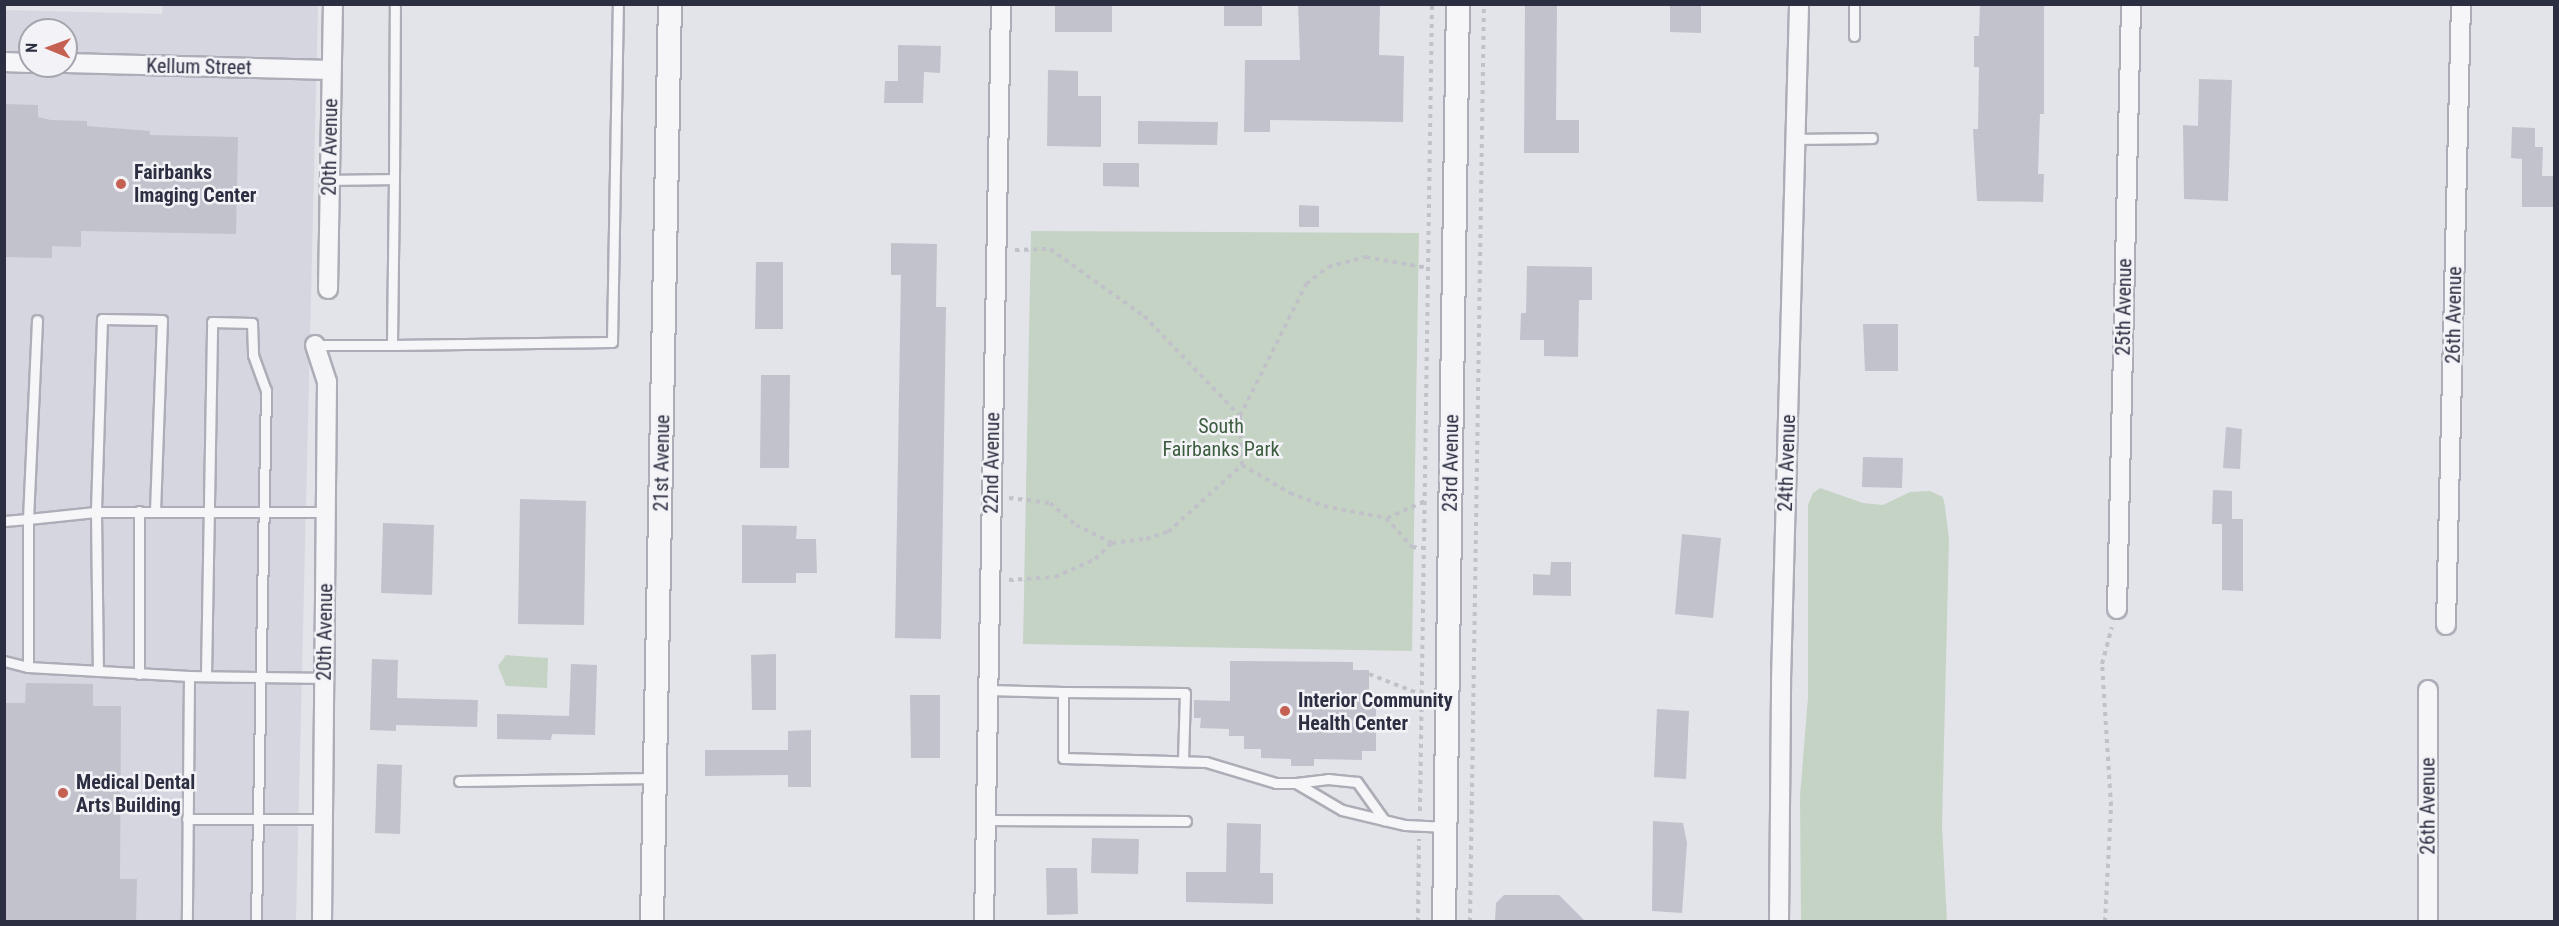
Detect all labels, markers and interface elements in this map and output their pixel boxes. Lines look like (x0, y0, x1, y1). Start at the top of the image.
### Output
north arrow (18, 18, 78, 78)
text: N (22, 43, 41, 53)
street label: Kellum Street (146, 54, 252, 80)
street label: 20th Avenue (317, 98, 343, 196)
place label: Fairbanks Imaging Center (134, 160, 256, 207)
marker: Fairbanks Imaging Center (112, 175, 130, 193)
street label: 25th Avenue (2111, 258, 2137, 356)
street label: 26th Avenue (2441, 266, 2467, 364)
street label: 22nd Avenue (979, 412, 1005, 514)
street label: 21st Avenue (649, 414, 675, 512)
park label: South Fairbanks Park (1162, 414, 1280, 461)
street label: 23rd Avenue (1438, 414, 1464, 512)
street label: 24th Avenue (1773, 414, 1801, 512)
street label: 20th Avenue (312, 583, 338, 681)
place label: Interior Community Health Center (1298, 688, 1453, 735)
marker: Interior Community Health Center (1276, 702, 1294, 720)
street label: 26th Avenue (2416, 757, 2440, 855)
place label: Medical Dental Arts Building (76, 770, 195, 817)
marker: Medical Dental Arts Building (54, 784, 72, 802)

